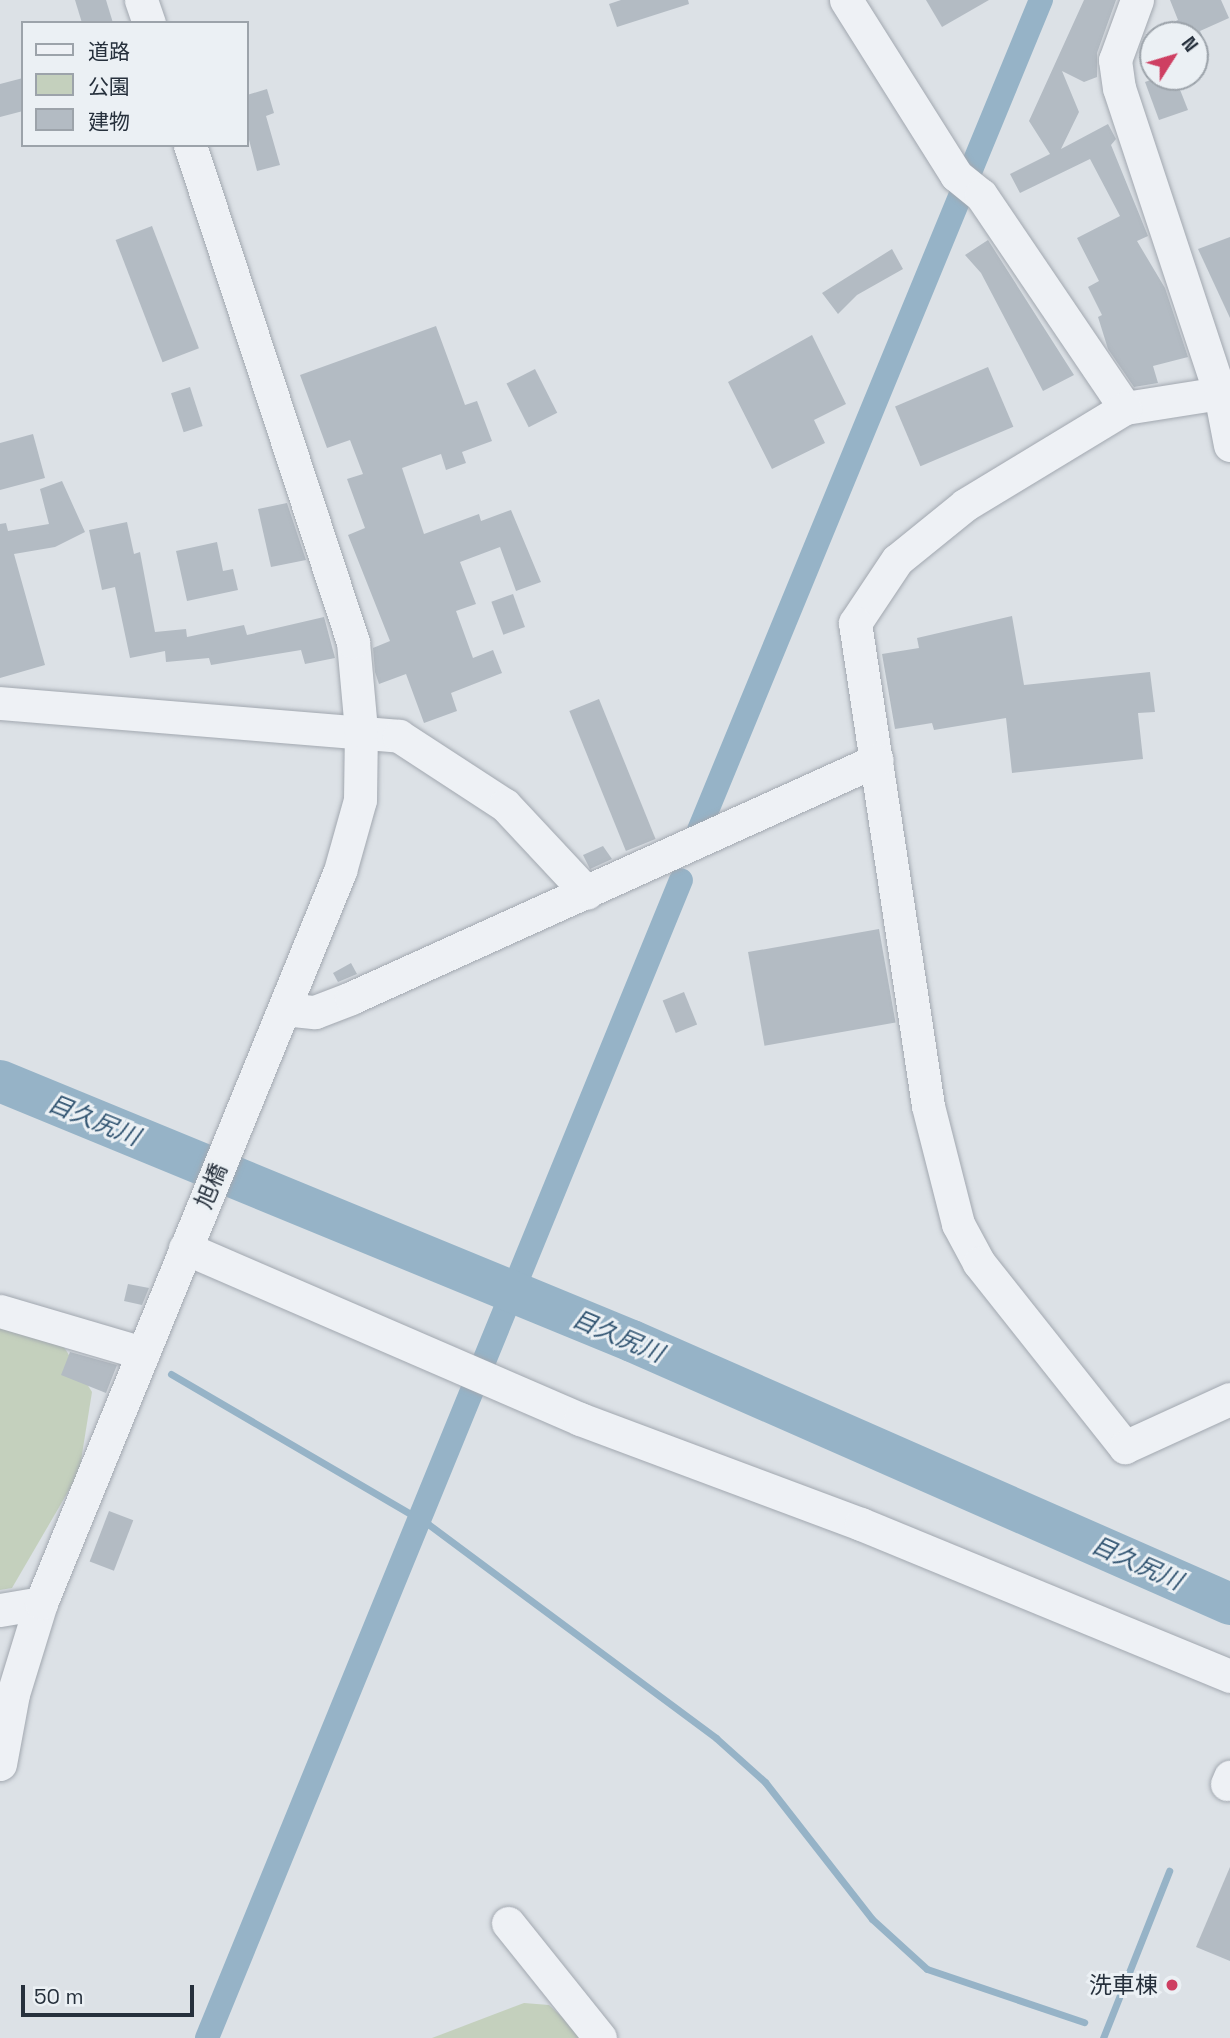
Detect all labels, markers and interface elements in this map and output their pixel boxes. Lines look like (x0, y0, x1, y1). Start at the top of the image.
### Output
legend (21, 21, 248, 147)
north arrow (1139, 21, 1209, 91)
text: N (1176, 32, 1203, 57)
text: 道路 (88, 38, 130, 65)
text: 公園 (88, 73, 130, 100)
text: 建物 (88, 108, 130, 135)
water label: 目久尻川 (44, 1089, 144, 1151)
street label: 旭橋 (189, 1159, 233, 1213)
water label: 目久尻川 (568, 1304, 668, 1368)
water label: 目久尻川 (1087, 1530, 1187, 1596)
place label: 洗車棟 (1089, 1971, 1158, 1999)
scale bar (24, 1972, 198, 2016)
marker: 洗車棟 (1164, 1977, 1180, 1993)
text: 50 m (34, 1983, 84, 2010)

